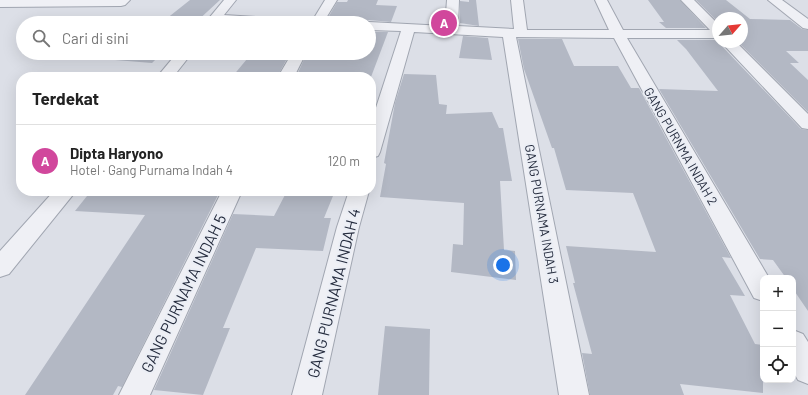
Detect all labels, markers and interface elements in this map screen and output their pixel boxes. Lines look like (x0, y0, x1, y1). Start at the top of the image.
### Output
pin: A (431, 8, 457, 38)
north arrow (712, 12, 748, 48)
search box (16, 16, 376, 60)
icon: search (30, 27, 52, 49)
text: Cari di sini (62, 29, 129, 47)
street label: GANG PURNMA INDAH 2 (641, 84, 721, 208)
text: Terdekat (32, 88, 99, 108)
street label: GANG PURNAMA INDAH 3 (522, 143, 562, 285)
text: Dipta Haryono (70, 144, 163, 162)
text: A (41, 153, 49, 169)
text: 120 m (328, 153, 360, 169)
text: Hotel · Gang Purnama Indah 4 (70, 162, 233, 178)
street label: GANG PURNAMA INDAH 4 (303, 206, 363, 380)
street label: GANG PURNAMA INDAH 5 (136, 211, 230, 375)
your location (493, 255, 513, 275)
map controls (760, 275, 796, 383)
button: + (760, 275, 796, 311)
button: − (760, 311, 796, 347)
button: locate (760, 347, 796, 383)

